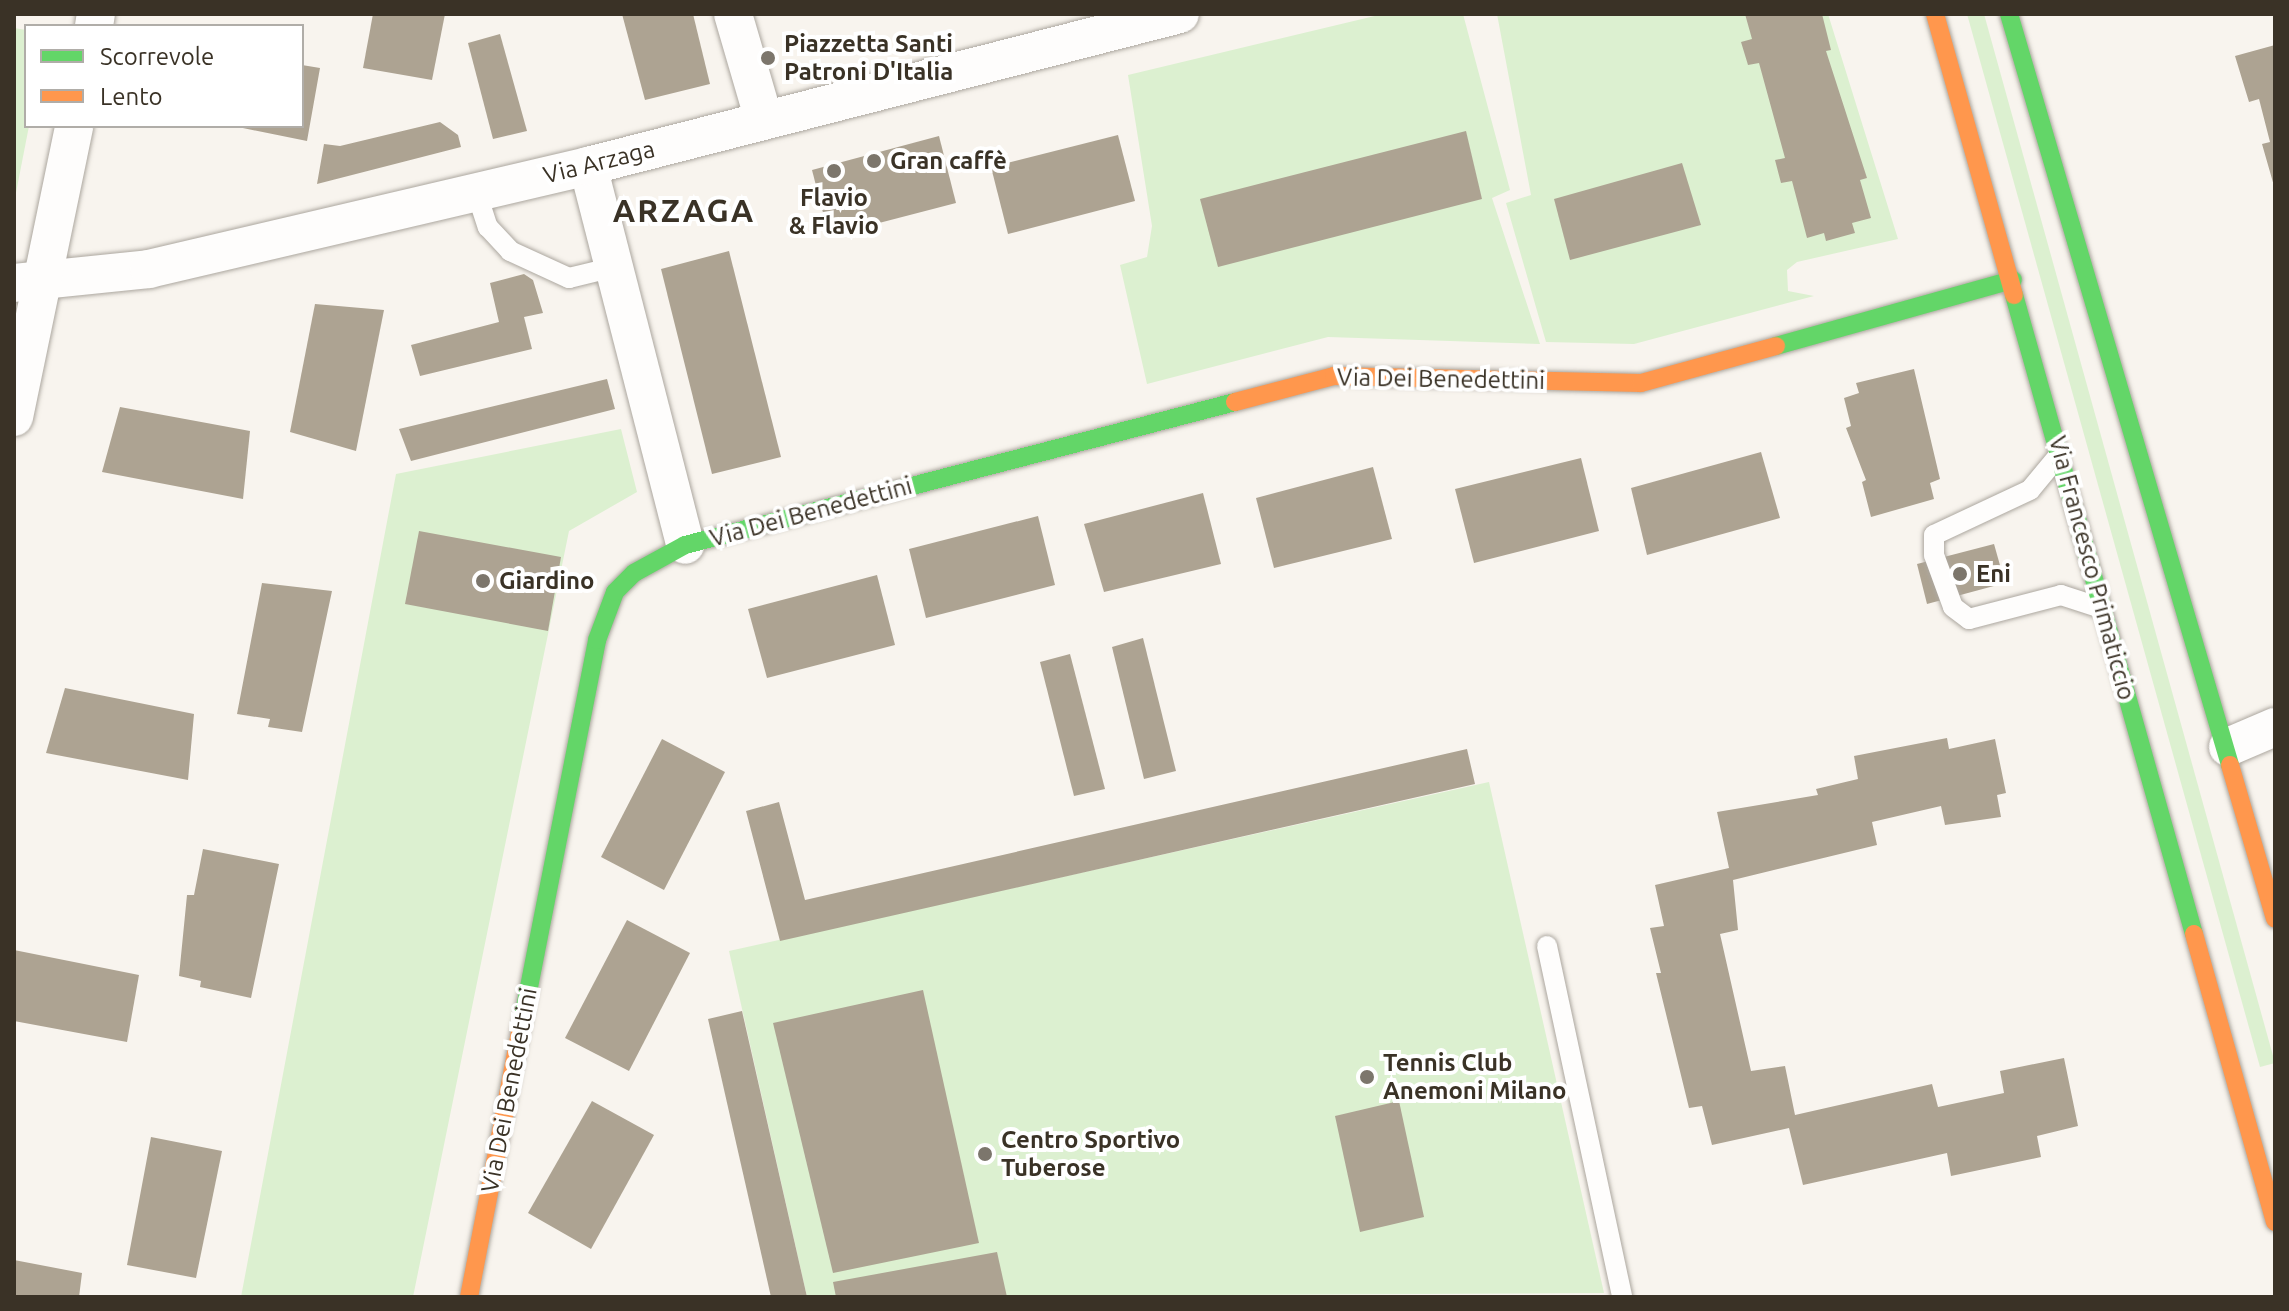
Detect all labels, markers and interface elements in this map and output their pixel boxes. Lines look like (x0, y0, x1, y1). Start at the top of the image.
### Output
legend (24, 24, 304, 128)
place label: Piazzetta Santi Patroni D'Italia (784, 30, 953, 86)
text: Scorrevole (100, 43, 214, 70)
marker: Piazzetta Santi Patroni D'Italia (759, 49, 777, 67)
text: Lento (100, 83, 163, 110)
street label: Via Arzaga (540, 134, 658, 190)
place label: Gran caffè (890, 147, 1007, 175)
marker: Gran caffè (865, 152, 883, 170)
marker: Flavio & Flavio (825, 162, 843, 180)
place label: Flavio & Flavio (789, 184, 879, 240)
district label: ARZAGA (613, 191, 755, 229)
street label: Via Dei Benedettini (1337, 363, 1545, 395)
street label: Via Francesco Primaticcio (2043, 433, 2141, 703)
street label: Via Dei Benedettini (707, 471, 915, 553)
place label: Eni (1976, 560, 2011, 588)
marker: Eni (1951, 565, 1969, 583)
place label: Giardino (499, 567, 595, 595)
marker: Giardino (474, 572, 492, 590)
street label: Via Dei Benedettini (475, 985, 543, 1195)
place label: Tennis Club Anemoni Milano (1383, 1049, 1566, 1105)
marker: Tennis Club Anemoni Milano (1358, 1068, 1376, 1086)
place label: Centro Sportivo Tuberose (1001, 1126, 1180, 1182)
marker: Centro Sportivo Tuberose (976, 1145, 994, 1163)

